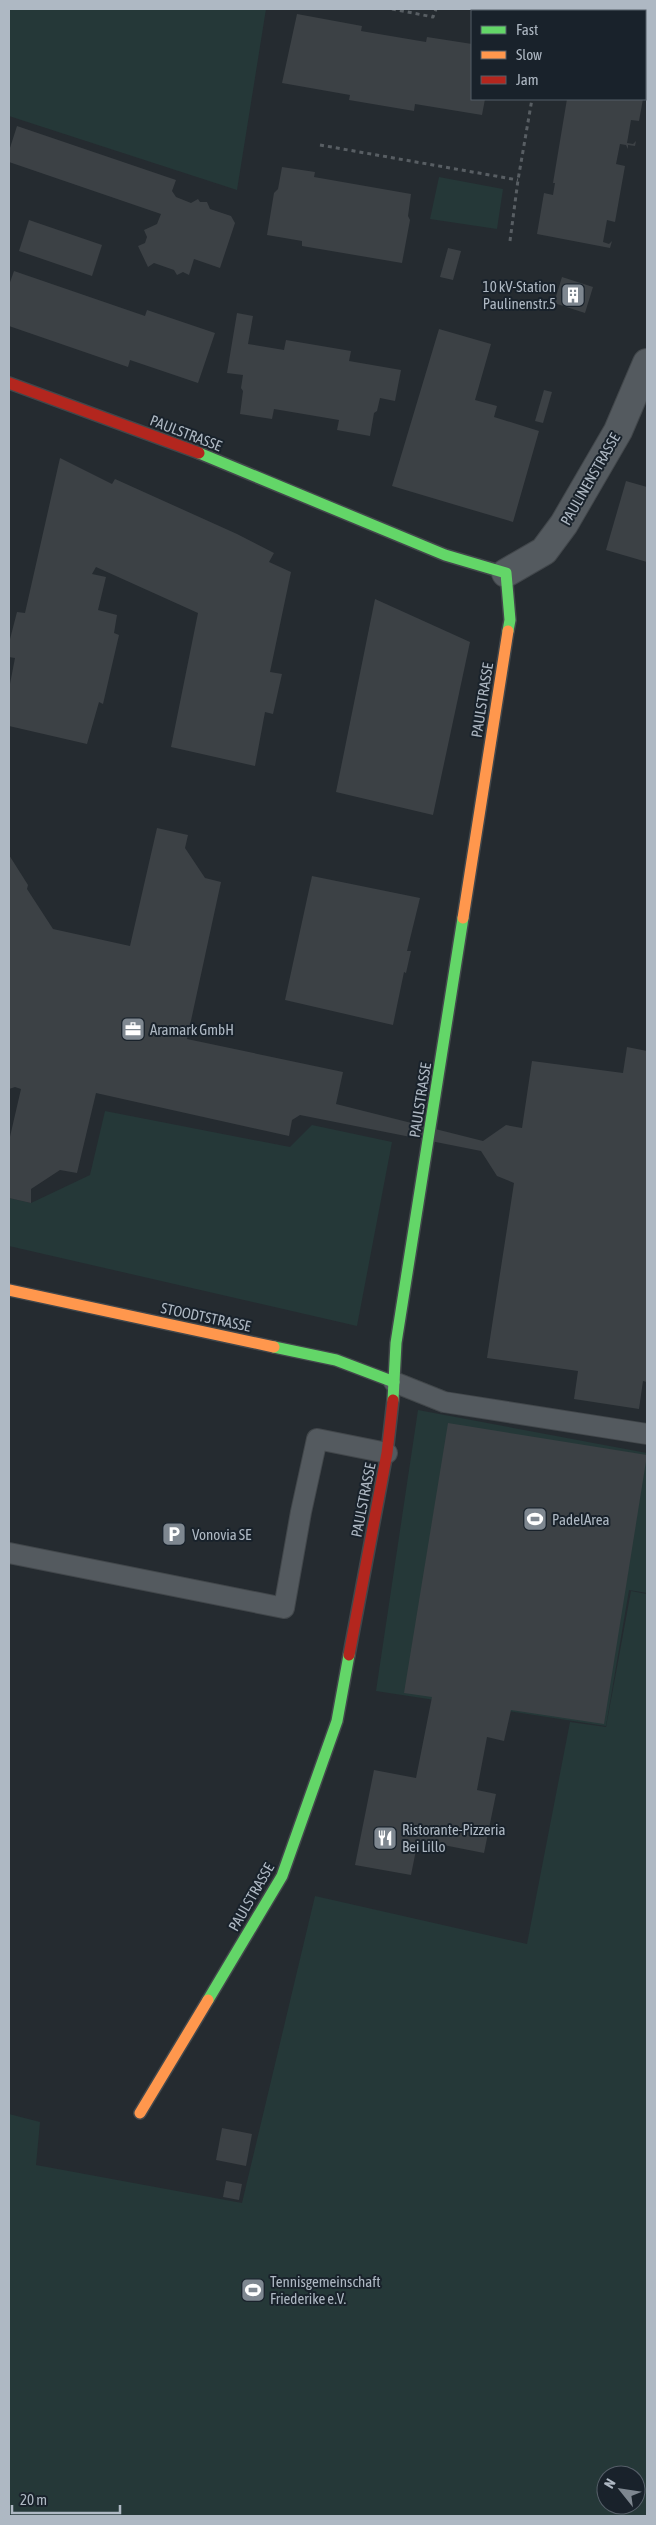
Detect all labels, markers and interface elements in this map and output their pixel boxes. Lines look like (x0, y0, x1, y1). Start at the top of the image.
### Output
legend (471, 10, 646, 100)
text: Fast (516, 21, 538, 38)
text: Slow (516, 46, 542, 63)
text: Jam (516, 71, 539, 88)
place label: 10 kV-Station Paulinenstr.5 (483, 278, 556, 312)
building icon: 10 kV-Station Paulinenstr.5 (560, 282, 586, 308)
street label: PAULSTRASSE (148, 412, 225, 455)
street label: PAULINENSTRASSE (557, 429, 624, 528)
street label: PAULSTRASSE (468, 661, 496, 739)
office icon: Aramark GmbH (120, 1016, 146, 1042)
place label: Aramark GmbH (150, 1021, 234, 1038)
street label: PAULSTRASSE (406, 1061, 434, 1139)
street label: STOODTSTRASSE (159, 1299, 253, 1335)
street label: PAULSTRASSE (347, 1461, 379, 1539)
sports icon: PadelArea (522, 1506, 548, 1532)
place label: PadelArea (552, 1511, 610, 1528)
parking icon: Vonovia SE (161, 1521, 187, 1547)
place label: Vonovia SE (192, 1526, 252, 1543)
place label: Ristorante-Pizzeria Bei Lillo (402, 1821, 505, 1855)
restaurant icon: Ristorante-Pizzeria Bei Lillo (372, 1825, 398, 1851)
street label: PAULSTRASSE (225, 1860, 278, 1934)
place label: Tennisgemeinschaft Friederike e.V. (270, 2273, 381, 2307)
sports icon: Tennisgemeinschaft Friederike e.V. (240, 2277, 266, 2303)
north arrow (596, 2465, 646, 2515)
text: N (601, 2476, 619, 2491)
scale bar (12, 2482, 120, 2514)
text: 20 m (20, 2491, 47, 2508)

